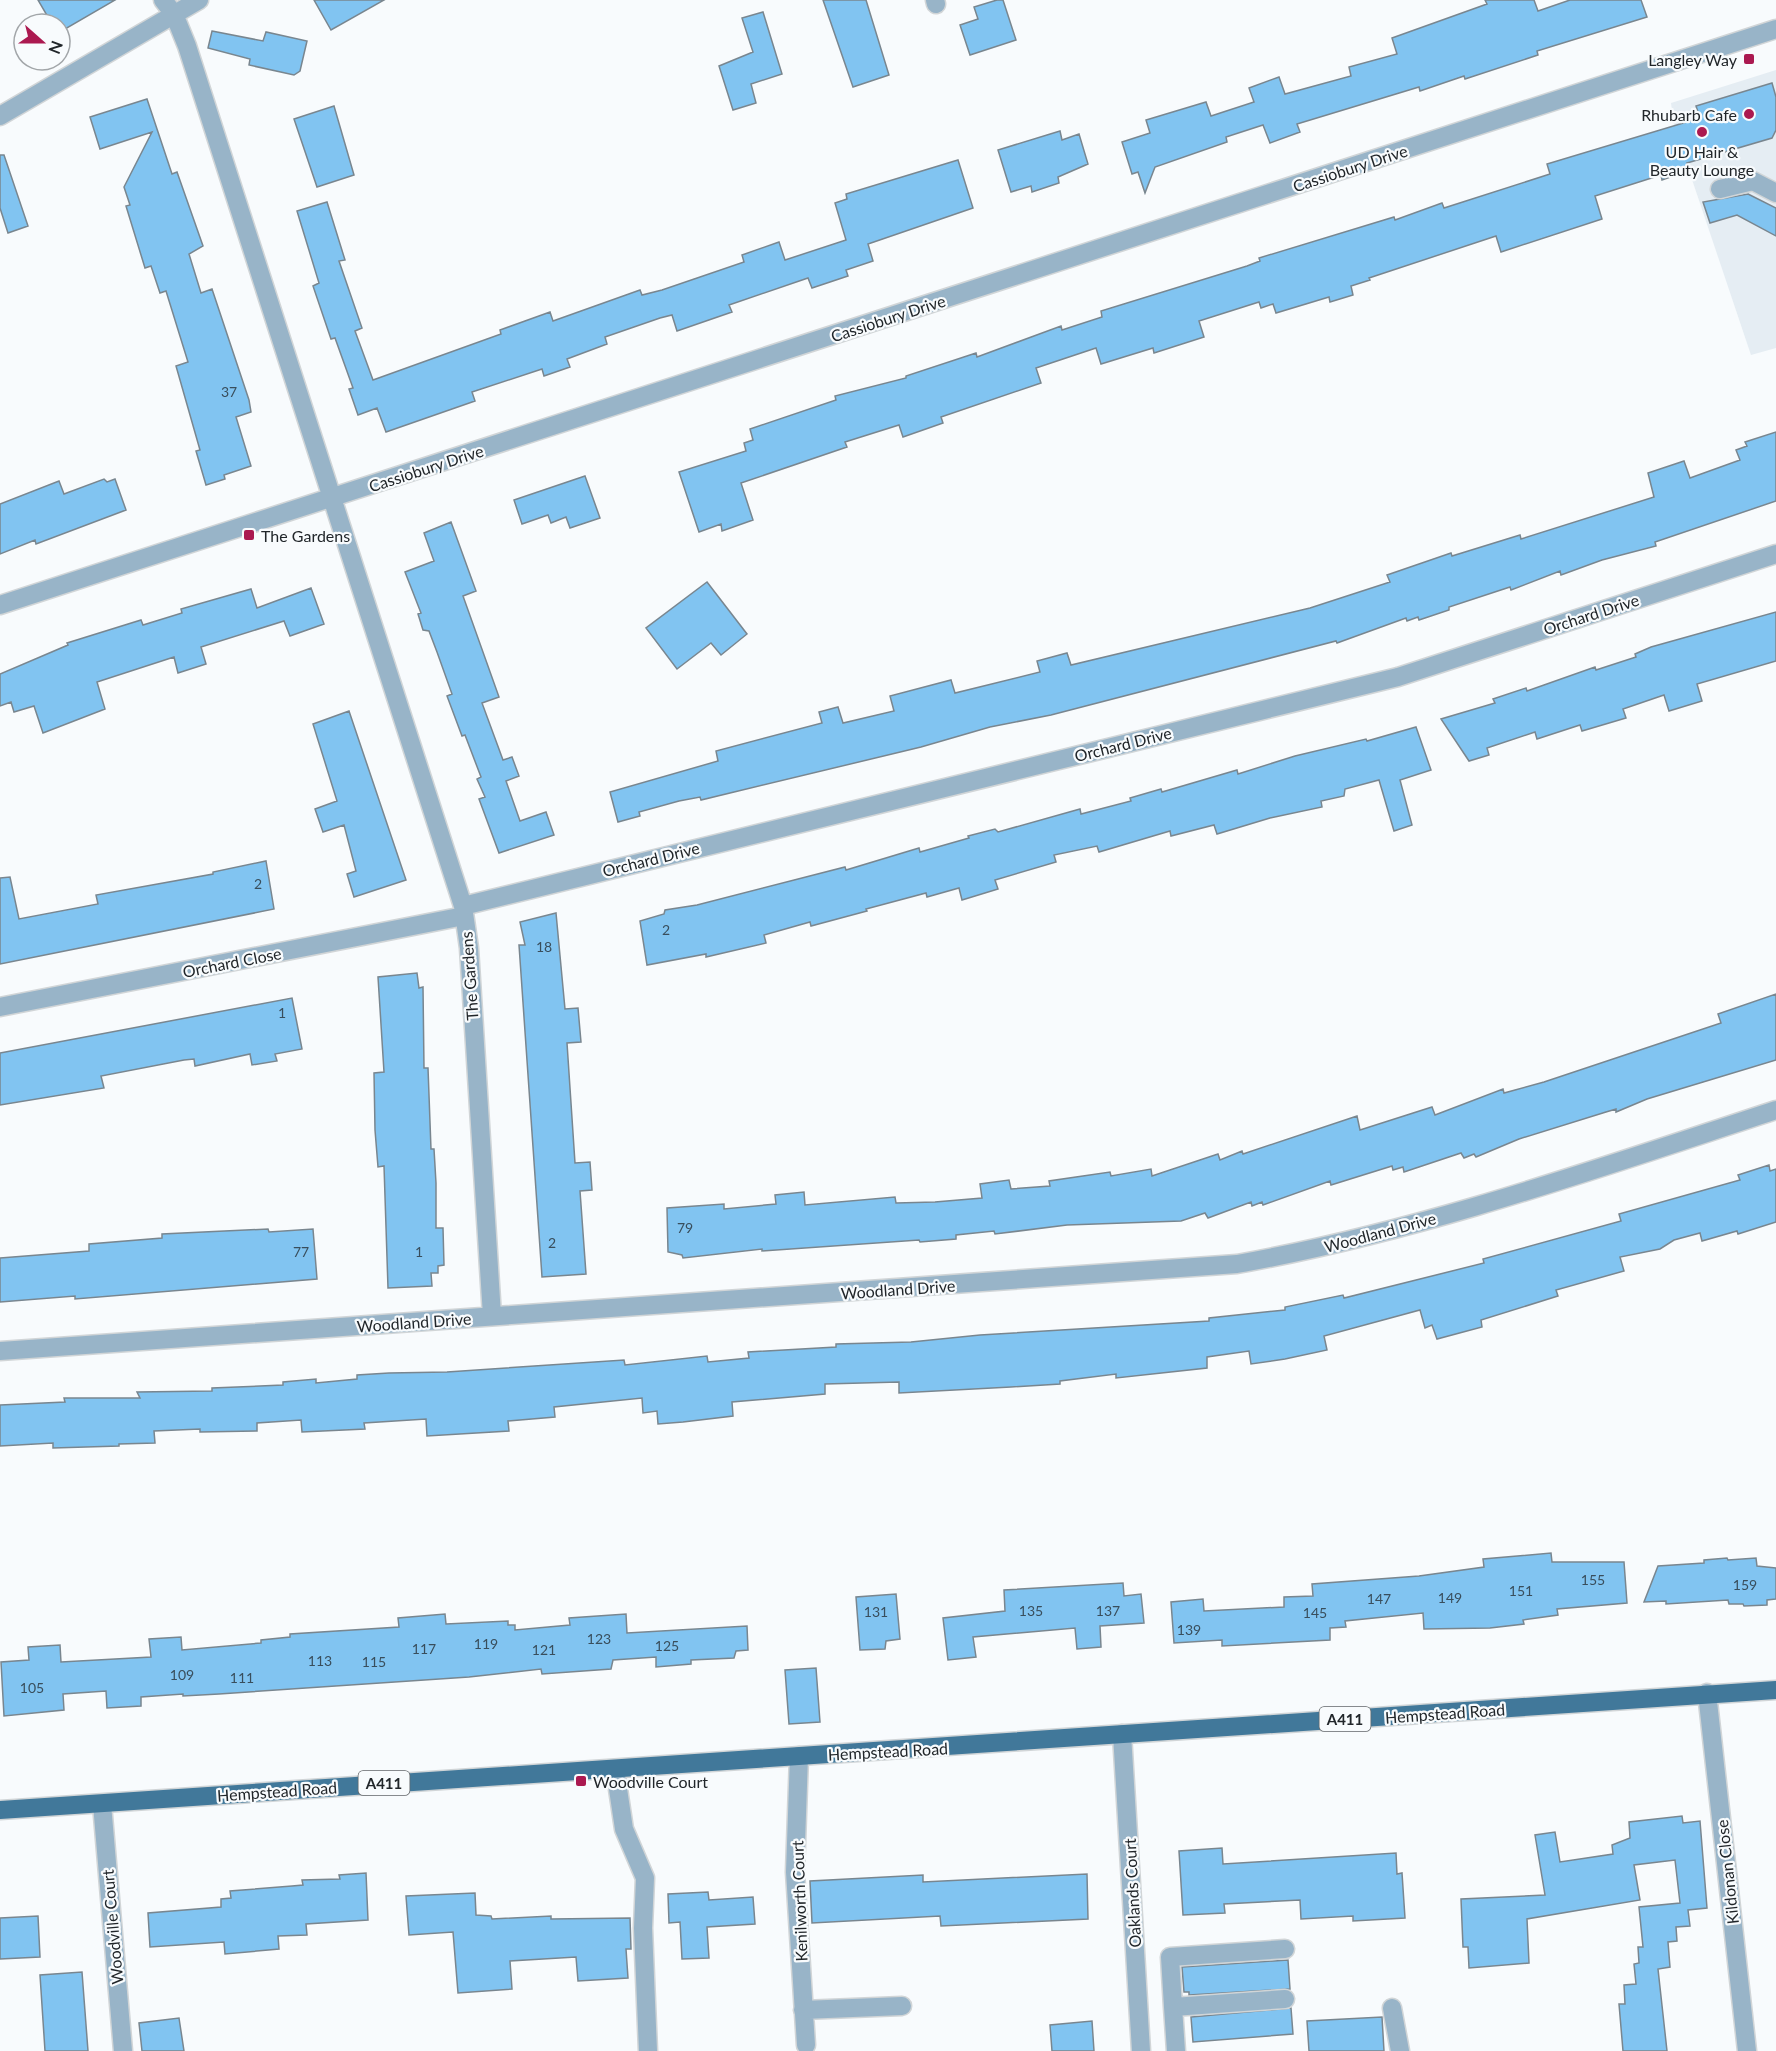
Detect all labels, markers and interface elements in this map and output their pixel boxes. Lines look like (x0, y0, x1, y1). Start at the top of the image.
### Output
north arrow (12, 12, 72, 72)
text: N (45, 38, 68, 57)
place label: Langley Way (1648, 50, 1738, 69)
marker: Langley Way (1742, 52, 1756, 66)
place label: Rhubarb Cafe (1641, 105, 1737, 124)
marker: Rhubarb Cafe (1742, 107, 1756, 121)
marker: UD Hair & Beauty Lounge (1695, 125, 1709, 139)
street label: Cassiobury Drive (1290, 141, 1410, 195)
place label: UD Hair & Beauty Lounge (1650, 142, 1754, 179)
street label: Cassiobury Drive (828, 291, 948, 345)
house number: 37 (221, 383, 237, 400)
street label: Cassiobury Drive (366, 441, 486, 495)
place label: The Gardens (261, 526, 350, 545)
marker: The Gardens (242, 528, 256, 542)
street label: Orchard Drive (1541, 590, 1641, 638)
street label: Orchard Drive (1072, 723, 1174, 765)
street label: Orchard Drive (600, 838, 702, 880)
house number: 2 (254, 875, 262, 892)
house number: 2 (662, 921, 670, 938)
street label: The Gardens (456, 931, 482, 1021)
house number: 18 (536, 938, 552, 955)
street label: Orchard Close (181, 943, 283, 981)
house number: 1 (278, 1004, 286, 1021)
street label: Woodland Drive (1322, 1208, 1438, 1256)
house number: 79 (677, 1219, 693, 1236)
house number: 2 (548, 1234, 556, 1251)
house number: 77 (293, 1243, 309, 1260)
house number: 1 (415, 1243, 423, 1260)
street label: Woodland Drive (840, 1276, 956, 1302)
street label: Woodland Drive (356, 1309, 472, 1335)
house number: 155 (1581, 1571, 1605, 1588)
house number: 159 (1733, 1576, 1757, 1593)
house number: 151 (1509, 1582, 1533, 1599)
house number: 149 (1438, 1589, 1462, 1606)
house number: 147 (1367, 1590, 1391, 1607)
house number: 135 (1019, 1602, 1043, 1619)
house number: 137 (1096, 1602, 1120, 1619)
house number: 131 (864, 1603, 888, 1620)
house number: 145 (1303, 1604, 1327, 1621)
house number: 139 (1177, 1621, 1201, 1638)
house number: 123 (587, 1630, 611, 1647)
house number: 119 (474, 1635, 498, 1652)
house number: 125 (655, 1637, 679, 1654)
house number: 117 (412, 1640, 436, 1657)
house number: 121 (532, 1641, 556, 1658)
house number: 113 (308, 1652, 332, 1669)
house number: 115 (362, 1653, 386, 1670)
house number: 109 (170, 1666, 194, 1683)
house number: 111 (230, 1669, 254, 1686)
house number: 105 (20, 1679, 44, 1696)
street label: Hempstead Road (1384, 1699, 1506, 1727)
road number: A411 (1320, 1707, 1370, 1731)
street label: Hempstead Road (828, 1738, 948, 1764)
road number: A411 (358, 1771, 410, 1795)
place label: Woodville Court (593, 1772, 708, 1791)
marker: Woodville Court (574, 1774, 588, 1788)
street label: Hempstead Road (216, 1777, 338, 1805)
street label: Kildonan Close (1712, 1819, 1742, 1925)
street label: Oaklands Court (1120, 1838, 1144, 1948)
street label: Kenilworth Court (787, 1840, 811, 1962)
street label: Woodville Court (98, 1869, 126, 1985)

